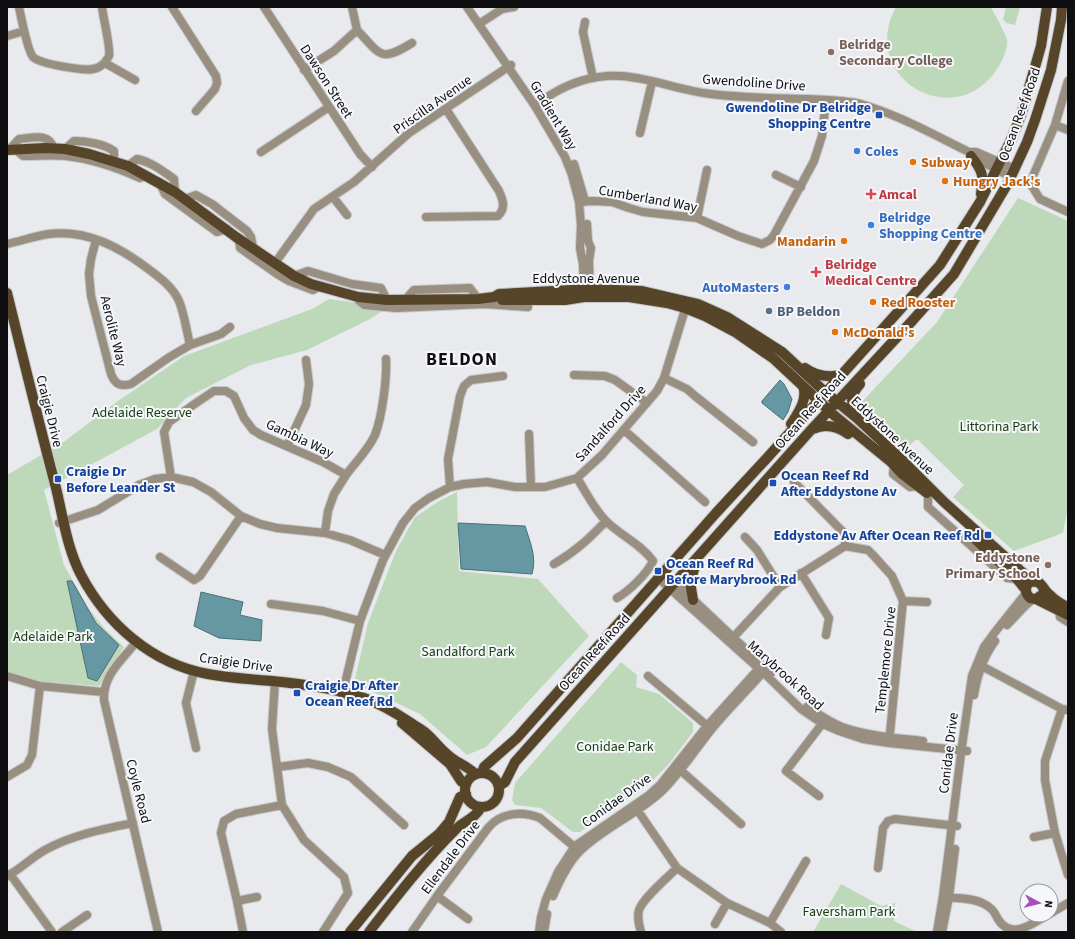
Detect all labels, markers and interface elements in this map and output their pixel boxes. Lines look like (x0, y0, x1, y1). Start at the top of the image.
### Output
place label: Belridge Secondary College (839, 35, 953, 71)
street label: Dawson Street (295, 41, 358, 123)
marker: Belridge Secondary College (826, 47, 836, 57)
street label: Ocean Reef Road (994, 65, 1046, 164)
street label: Gwendoline Drive (702, 69, 806, 97)
street label: Priscilla Avenue (389, 70, 476, 139)
street label: Gradient Way (524, 77, 582, 154)
place label: Gwendoline Dr Belridge Shopping Centre (725, 98, 871, 134)
marker: Gwendoline Dr Belridge Shopping Centre (874, 110, 884, 120)
place label: Coles (865, 142, 898, 162)
marker: Coles (852, 146, 862, 156)
place label: Subway (921, 153, 971, 173)
marker: Subway (908, 157, 918, 167)
place label: Hungry Jack's (953, 172, 1041, 192)
marker: Hungry Jack's (940, 176, 950, 186)
street label: Cumberland Way (597, 180, 699, 218)
place label: Amcal (878, 185, 917, 205)
marker: Amcal (866, 189, 876, 199)
place label: Belridge Shopping Centre (879, 208, 982, 244)
marker: Belridge Shopping Centre (866, 220, 876, 230)
place label: Mandarin (777, 232, 836, 252)
marker: Mandarin (839, 236, 849, 246)
place label: Belridge Medical Centre (825, 255, 917, 291)
marker: Belridge Medical Centre (810, 266, 822, 278)
street label: Eddystone Avenue (532, 269, 640, 289)
place label: AutoMasters (701, 278, 779, 298)
marker: AutoMasters (782, 282, 792, 292)
place label: Red Rooster (881, 293, 956, 313)
street label: Aerolite Way (95, 294, 132, 369)
marker: Red Rooster (868, 297, 878, 307)
place label: BP Beldon (777, 302, 840, 322)
marker: BP Beldon (764, 306, 774, 316)
place label: McDonald's (843, 323, 914, 343)
marker: McDonald's (830, 327, 840, 337)
district label: BELDON (426, 347, 498, 372)
street label: Ocean Reef Road (770, 367, 851, 454)
street label: Craigie Drive (30, 373, 68, 449)
street label: Sandalford Drive (571, 381, 651, 467)
street label: Eddystone Avenue (846, 392, 939, 480)
park label: Adelaide Reserve (92, 403, 192, 423)
street label: Gambia Way (262, 414, 337, 464)
park label: Littorina Park (960, 417, 1038, 437)
place label: Craigie Dr Before Leander St (66, 462, 176, 498)
place label: Ocean Reef Rd After Eddystone Av (780, 466, 897, 502)
marker: Craigie Dr Before Leander St (53, 474, 63, 484)
marker: Ocean Reef Rd After Eddystone Av (768, 478, 778, 488)
place label: Eddystone Av After Ocean Reef Rd (774, 526, 980, 546)
marker: Eddystone Av After Ocean Reef Rd (983, 530, 993, 540)
place label: Eddystone Primary School (945, 548, 1040, 584)
place label: Ocean Reef Rd Before Marybrook Rd (666, 554, 796, 590)
marker: Eddystone Primary School (1043, 560, 1053, 570)
marker: Ocean Reef Rd Before Marybrook Rd (653, 566, 663, 576)
street label: Templemore Drive (870, 606, 902, 715)
street label: Ocean Reef Road (554, 609, 635, 696)
park label: Adelaide Park (13, 627, 93, 647)
street label: Marybrook Road (743, 636, 828, 715)
park label: Sandalford Park (421, 642, 515, 662)
street label: Craigie Drive (198, 648, 274, 678)
place label: Craigie Dr After Ocean Reef Rd (305, 676, 399, 712)
marker: Craigie Dr After Ocean Reef Rd (292, 688, 302, 698)
street label: Conidae Drive (934, 711, 964, 795)
park label: Conidae Park (576, 737, 654, 757)
street label: Coyle Road (120, 757, 156, 825)
street label: Conidae Drive (578, 769, 656, 833)
street label: Ellendale Drive (416, 817, 485, 899)
north arrow (1019, 883, 1059, 923)
text: N (1041, 900, 1056, 909)
park label: Faversham Park (803, 902, 895, 922)

